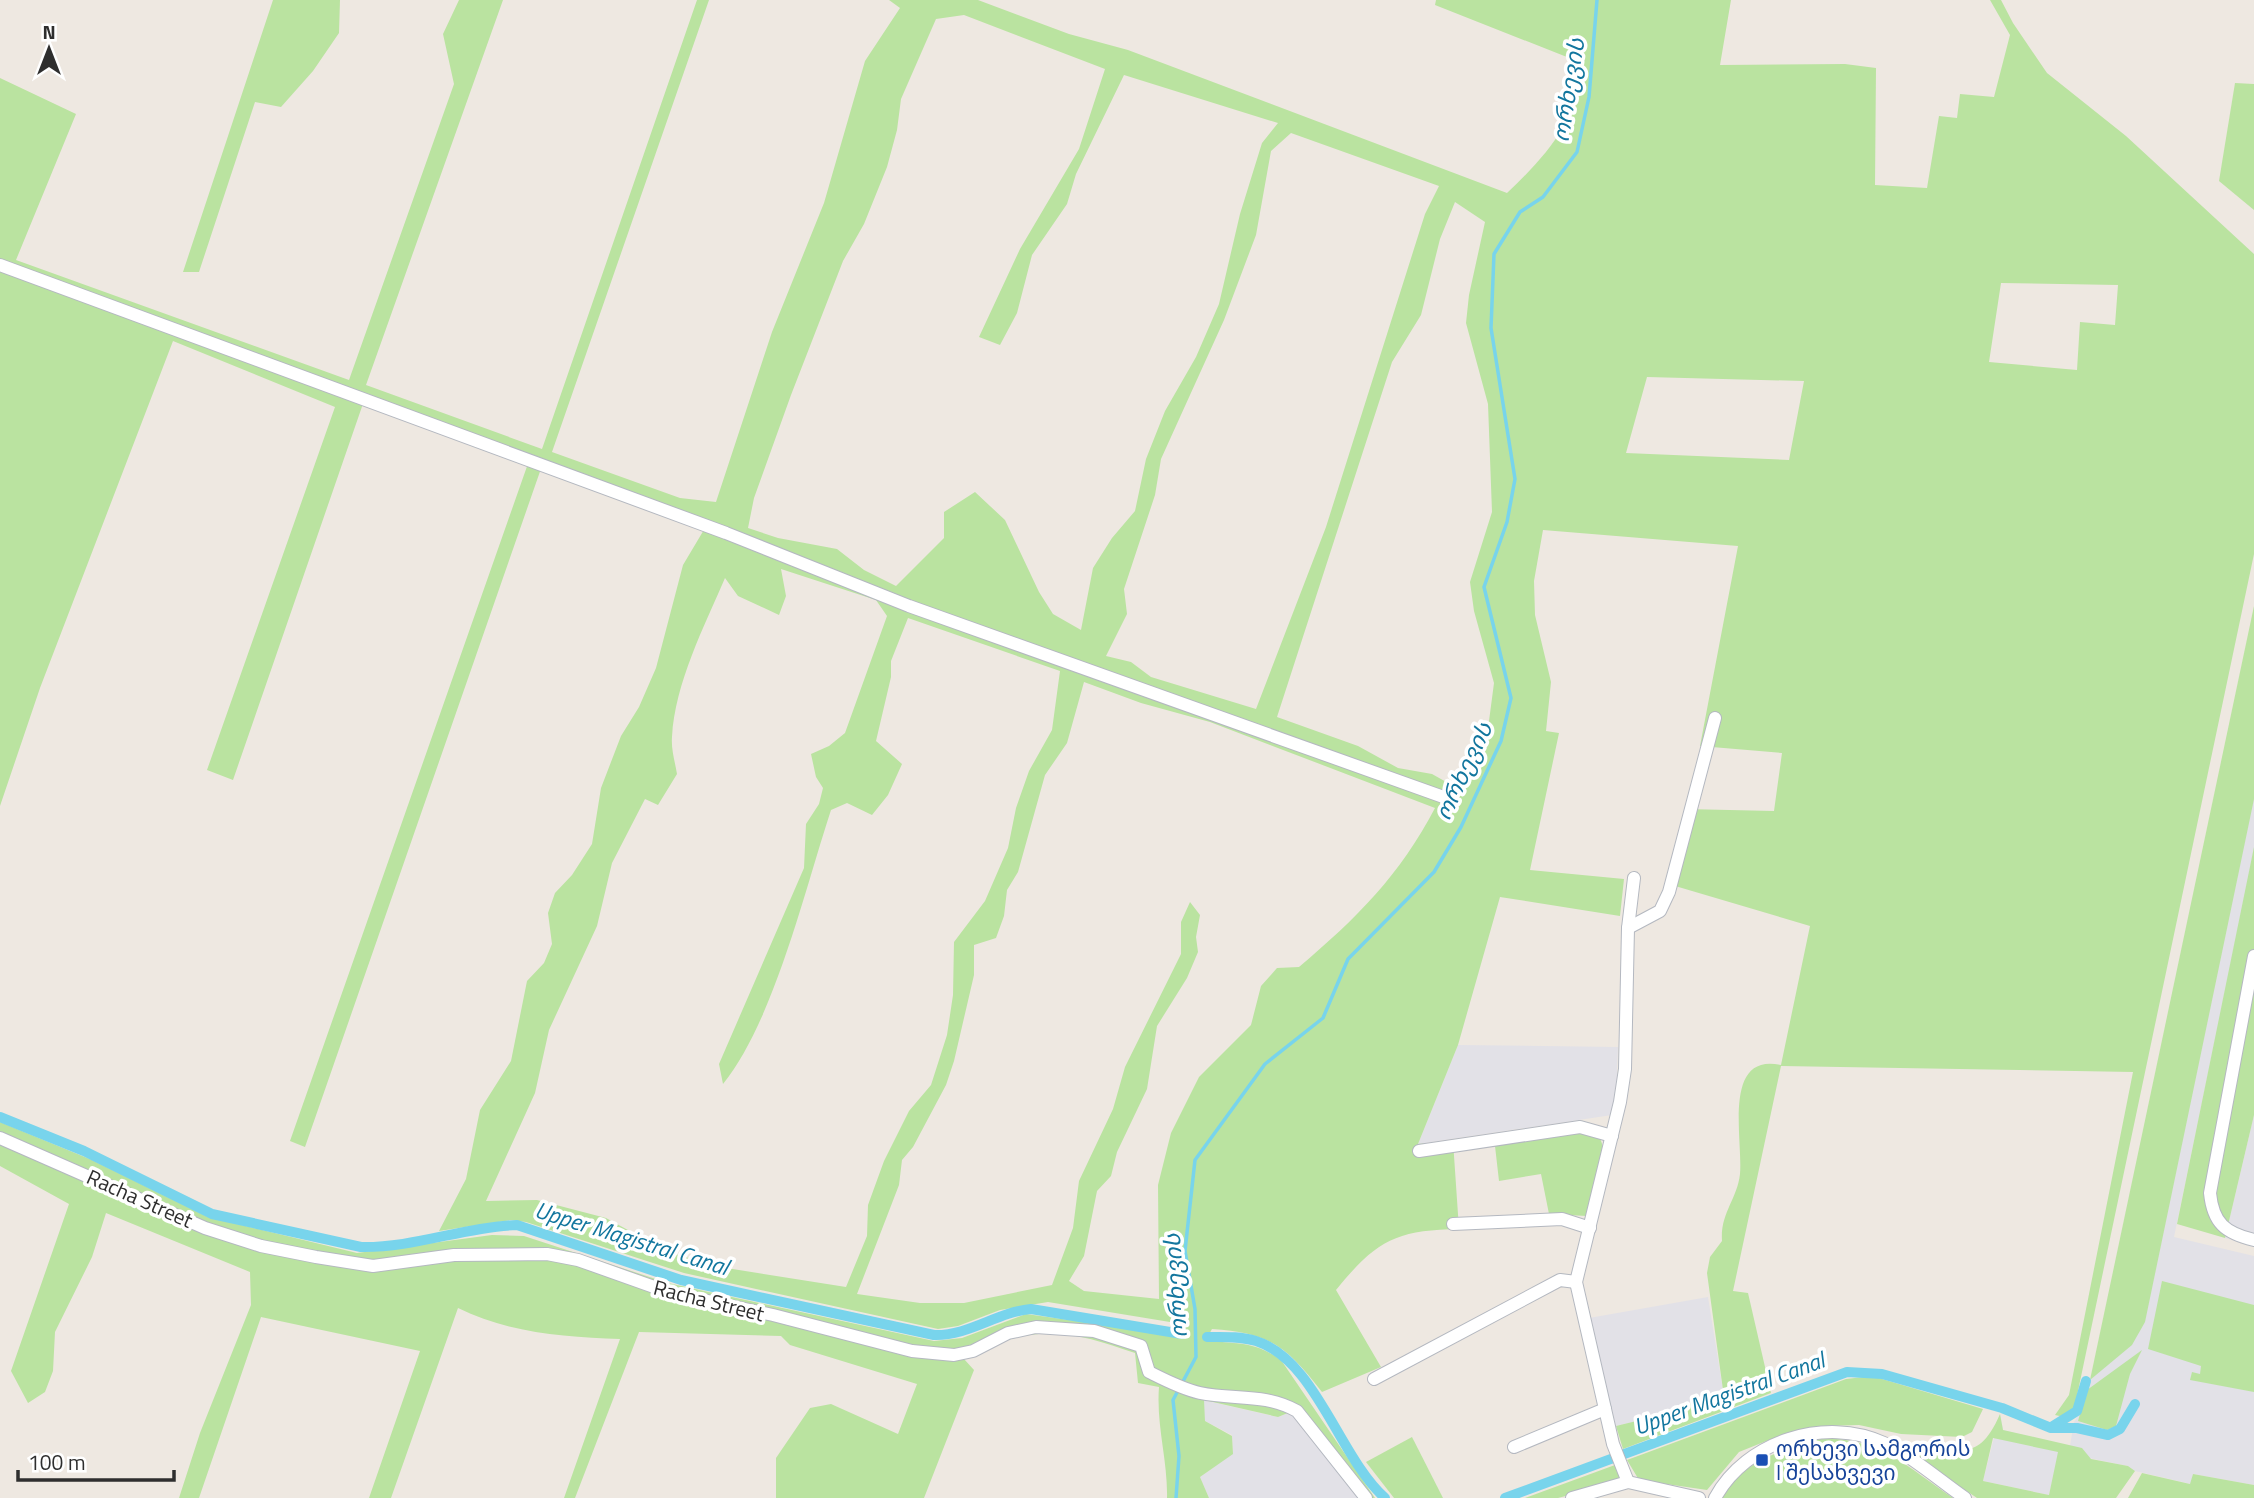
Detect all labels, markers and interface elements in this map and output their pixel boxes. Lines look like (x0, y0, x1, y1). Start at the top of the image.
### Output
north arrow (14, 14, 84, 84)
text: N (42, 17, 56, 46)
water label: ორხევის (1543, 35, 1594, 144)
water label: ორხევის (1425, 715, 1501, 826)
street label: Racha Street (82, 1160, 199, 1236)
water label: Upper Magistral Canal (531, 1192, 736, 1285)
water label: ორხევის (1154, 1232, 1196, 1339)
street label: Racha Street (650, 1271, 768, 1329)
water label: Upper Magistral Canal (1629, 1341, 1832, 1444)
place label: ორხევი სამგორის I შესახვევი (1776, 1432, 1970, 1488)
scale bar (18, 1438, 173, 1482)
text: 100 m (28, 1446, 85, 1478)
marker: ორხევი სამგორის I შესახვევი (1754, 1452, 1770, 1468)

